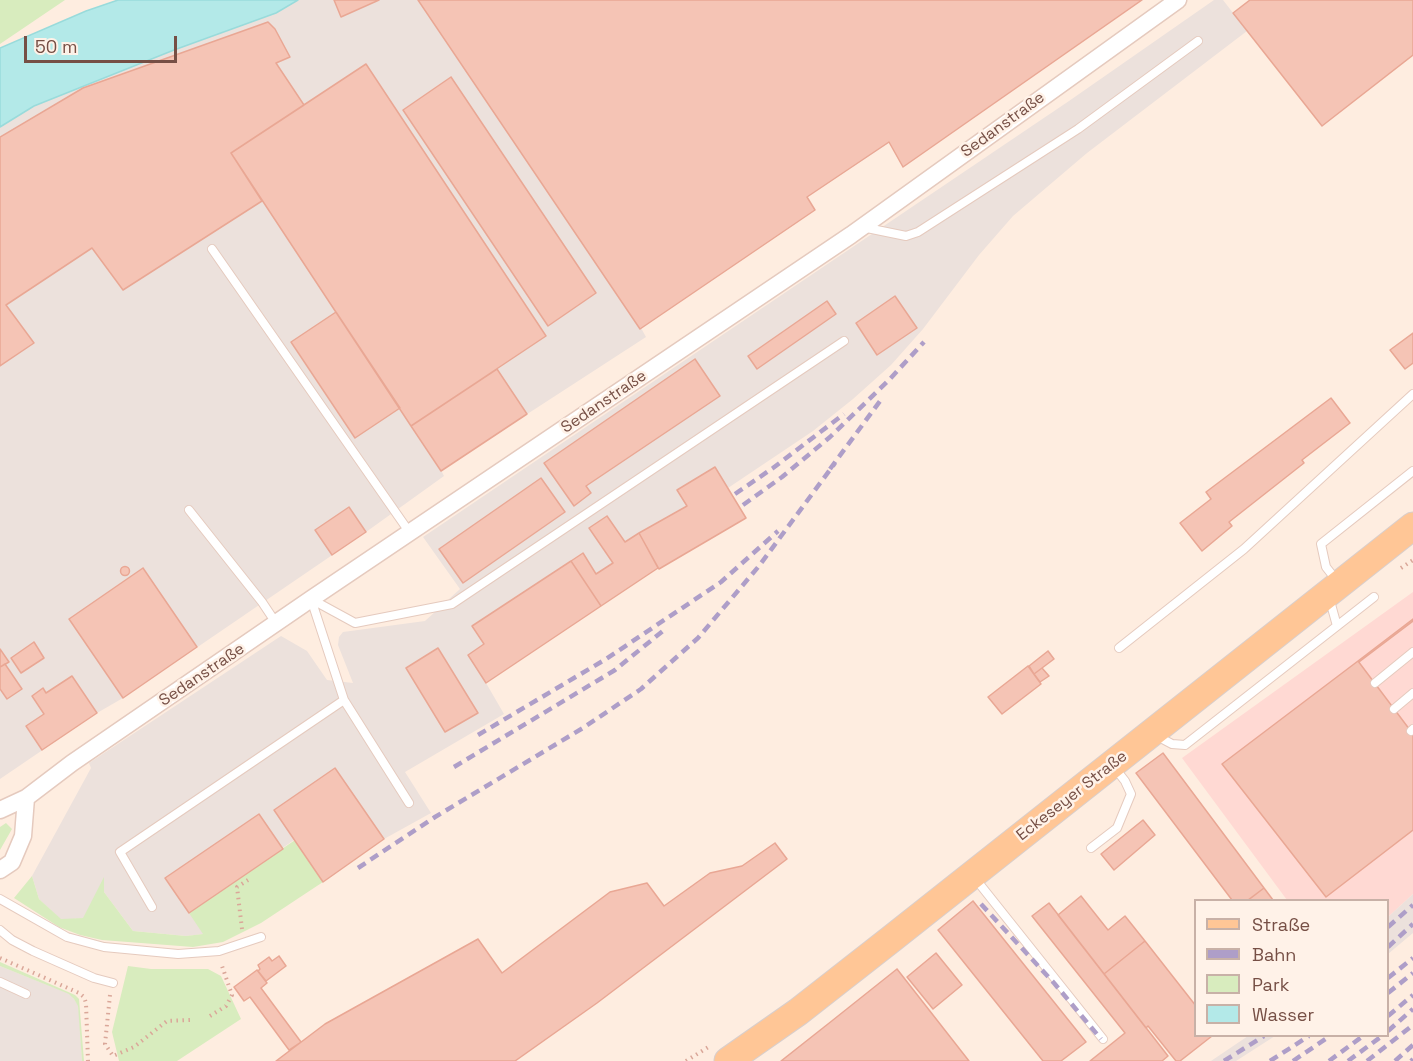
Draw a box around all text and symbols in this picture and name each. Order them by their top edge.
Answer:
scale bar [27,24,180,62]
text: 50 m [35,35,77,58]
street label: Sedanstraße [957,88,1049,162]
street label: Sedanstraße [558,366,650,438]
street label: Sedanstraße [156,639,248,711]
street label: Eckeseyer Straße [1013,747,1131,845]
legend [1194,899,1389,1037]
text: Straße [1252,913,1310,936]
text: Bahn [1252,943,1296,966]
text: Park [1252,973,1289,996]
text: Wasser [1252,1003,1314,1026]

